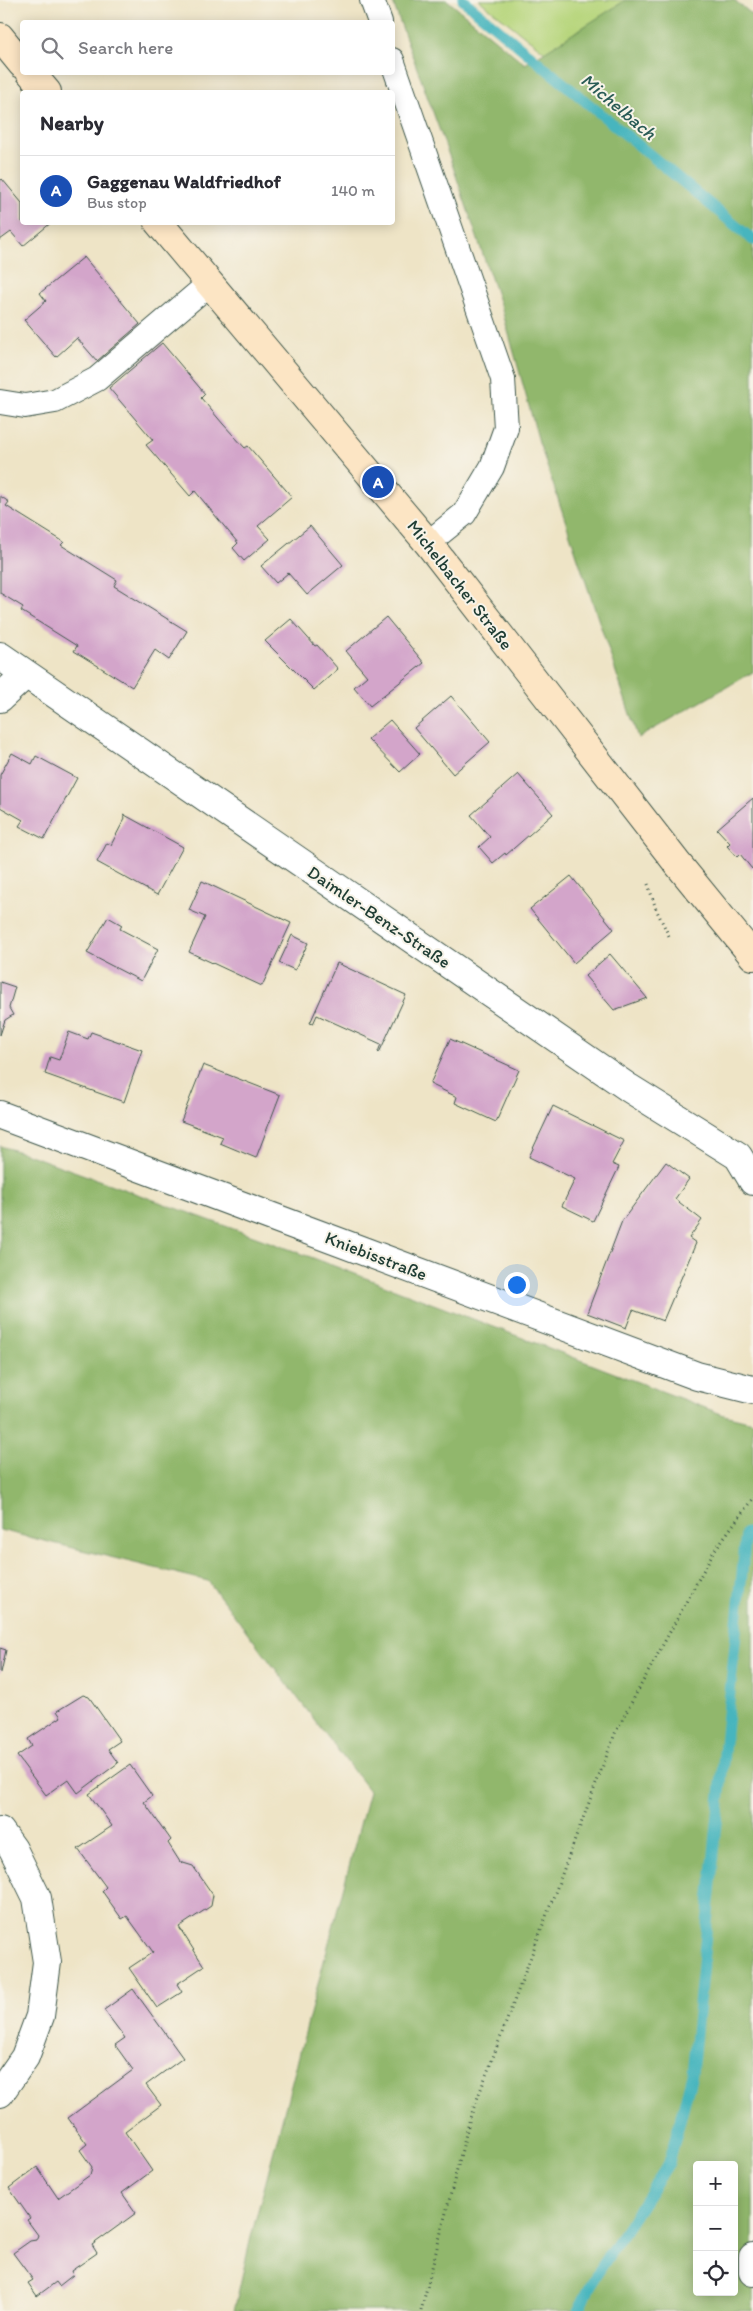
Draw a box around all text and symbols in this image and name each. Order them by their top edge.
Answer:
search box [20,20,395,75]
icon: search [38,34,66,62]
text: Search here [78,36,173,59]
water label: Michelbach [576,68,662,145]
text: Nearby [40,110,104,135]
text: Gaggenau Waldfriedhof [87,170,281,193]
text: A [51,181,61,200]
text: 140 m [331,181,375,200]
text: Bus stop [87,193,147,212]
pin: A [362,463,394,501]
street label: Michelbacher Straße [402,516,518,654]
street label: Daimler-Benz-Straße [303,861,455,973]
street label: Kniebisstraße [322,1226,430,1286]
your location [504,1272,530,1298]
map controls [693,2161,738,2296]
button: + [693,2161,738,2206]
button: − [693,2206,738,2251]
button: locate [693,2251,738,2296]

